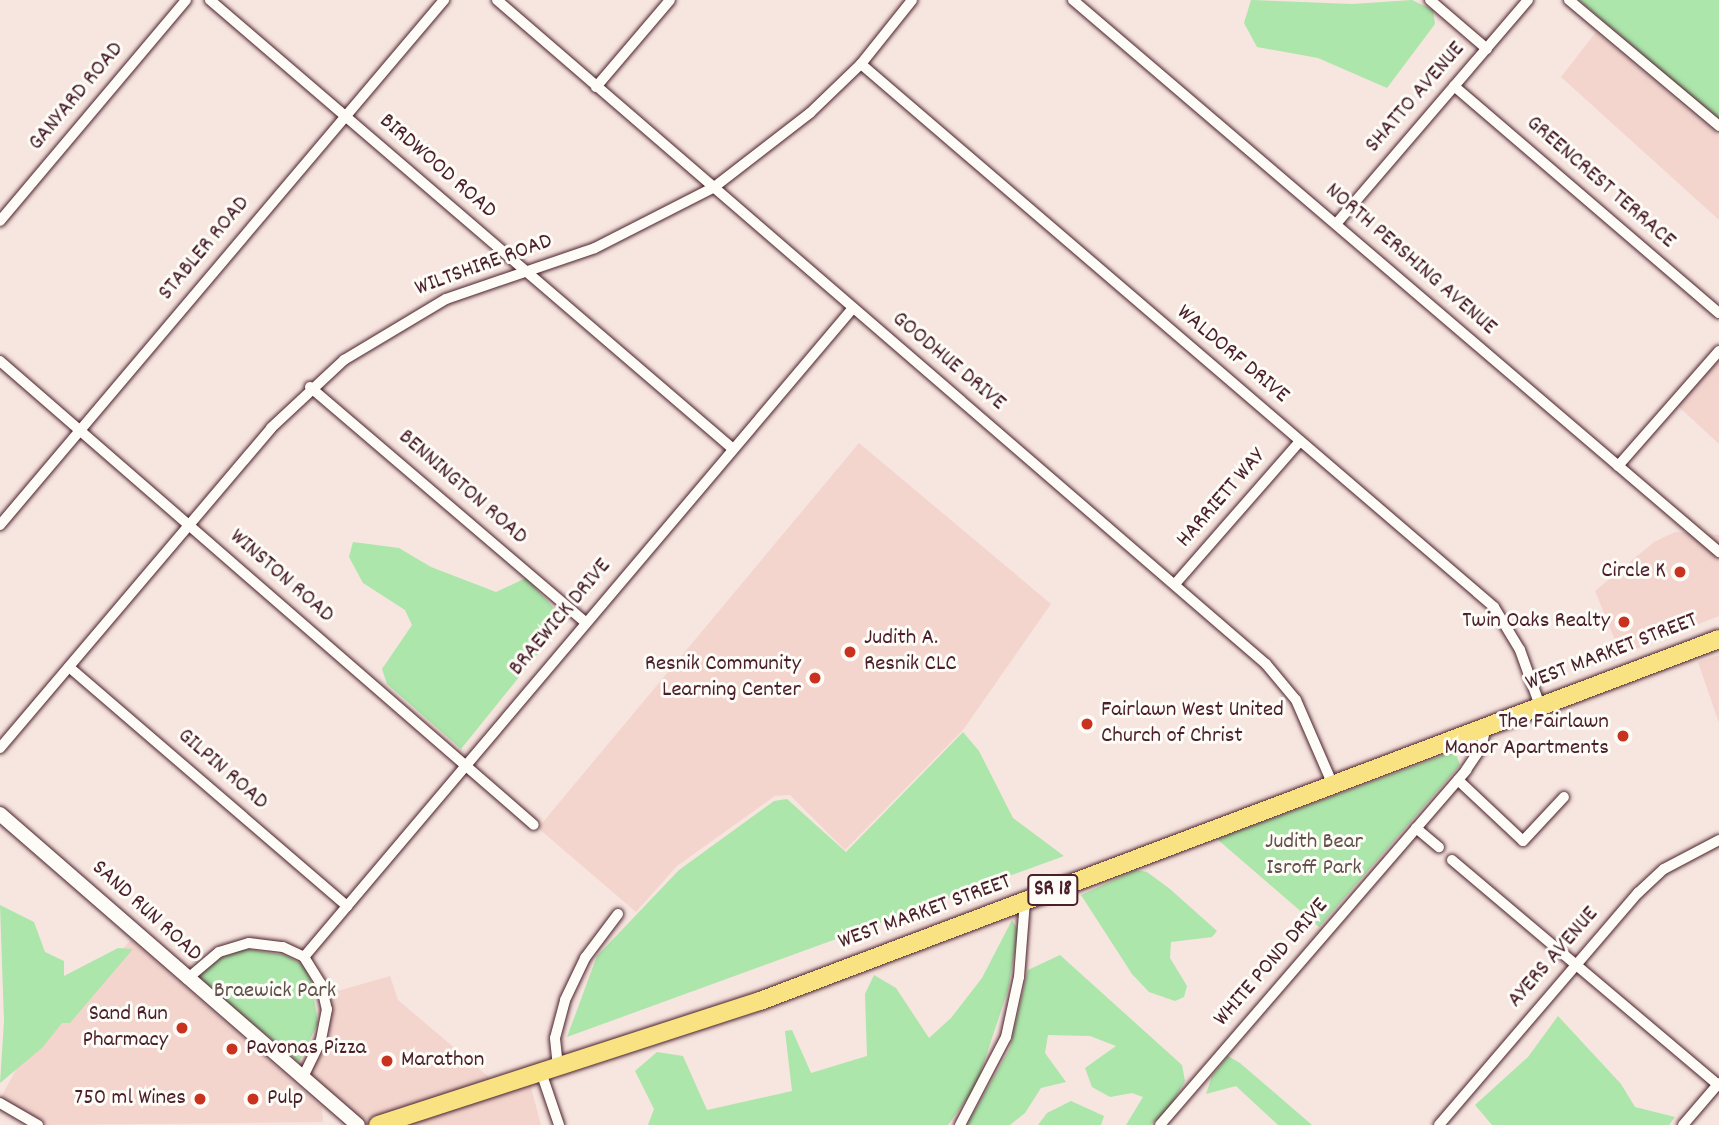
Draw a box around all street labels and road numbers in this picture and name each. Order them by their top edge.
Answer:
street label: GANYARD ROAD [23,37,131,157]
street label: SHATTO AVENUE [1360,37,1472,159]
street label: BIRDWOOD ROAD [373,108,501,226]
street label: GREENCREST TERRACE [1520,111,1680,255]
street label: NORTH PERSHING AVENUE [1319,178,1501,342]
street label: STABLER ROAD [153,191,257,307]
street label: WILTSHIRE ROAD [412,228,556,304]
street label: WALDORF DRIVE [1170,300,1294,410]
street label: GOODHUE DRIVE [885,306,1011,418]
street label: BENNINGTON ROAD [392,424,532,552]
street label: HARRIETT WAY [1172,444,1272,554]
street label: WINSTON ROAD [223,524,339,630]
street label: BRAEWICK DRIVE [504,554,618,682]
street label: WEST MARKET STREET [1522,608,1702,698]
street label: GILPIN ROAD [171,723,273,817]
street label: SAND RUN ROAD [85,855,207,969]
street label: WEST MARKET STREET [835,869,1015,957]
road number: SR 18 [1027,872,1079,908]
street label: WHITE POND DRIVE [1209,893,1335,1033]
street label: AYERS AVENUE [1503,902,1605,1014]

